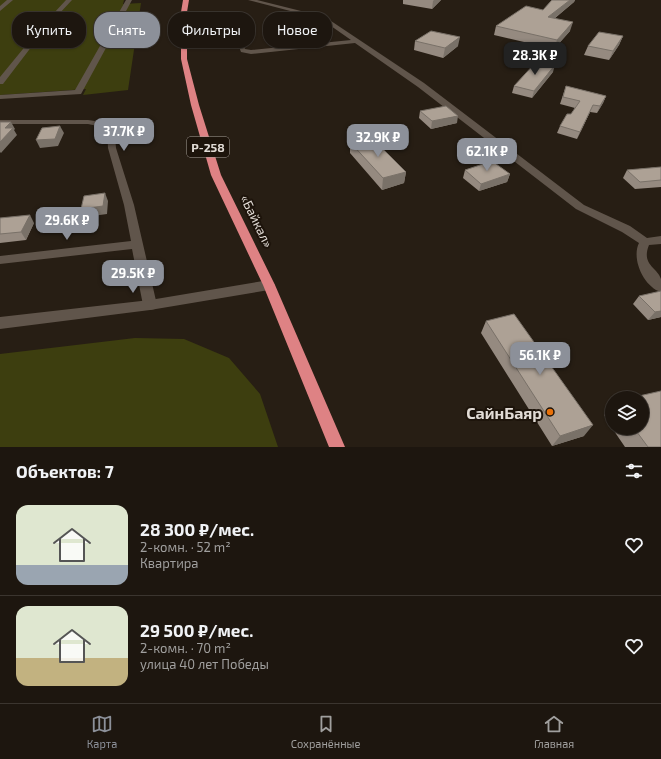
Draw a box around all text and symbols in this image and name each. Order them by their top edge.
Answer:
chip: Купить [12,12,86,48]
chip: Снять [94,12,160,48]
chip: Фильтры [168,12,255,48]
chip: Новое [263,12,332,48]
pin: 28.3K ₽ [498,42,572,76]
text: 28.3K ₽ [513,47,557,63]
pin: 37.7K ₽ [87,118,161,152]
text: 37.7K ₽ [103,123,145,139]
pin: 32.9K ₽ [341,124,415,158]
text: 32.9K ₽ [356,129,400,145]
road number: Р-258 [187,137,229,157]
pin: 62.1K ₽ [450,138,524,172]
text: 62.1K ₽ [466,143,508,159]
street label: «Байкал» [237,192,277,250]
pin: 29.6K ₽ [30,207,104,241]
text: 29.6K ₽ [45,212,89,228]
pin: 29.5K ₽ [96,260,170,294]
text: 29.5K ₽ [111,265,155,281]
pin: 56.1K ₽ [503,342,577,376]
text: 56.1K ₽ [519,347,561,363]
map controls [605,391,649,435]
button: layers [605,391,649,435]
place label: СайнБаяр [466,403,542,422]
marker: СайнБаяр [545,407,555,417]
icon: filters [623,460,645,482]
text: Объектов: 7 [16,461,114,481]
text: 28 300 ₽/мес. [140,519,254,539]
icon: home [48,521,96,569]
icon: heart [623,534,645,556]
text: 2-комн. · 52 m² [140,539,231,555]
text: Квартира [140,555,199,571]
text: 29 500 ₽/мес. [140,620,253,640]
icon: home [48,622,96,670]
icon: heart [623,635,645,657]
text: 2-комн. · 70 m² [140,640,231,656]
text: улица 40 лет Победы [140,656,269,672]
tab: Карта [87,713,117,750]
tab: Сохранённые [291,713,360,750]
tab: Главная [534,713,574,750]

